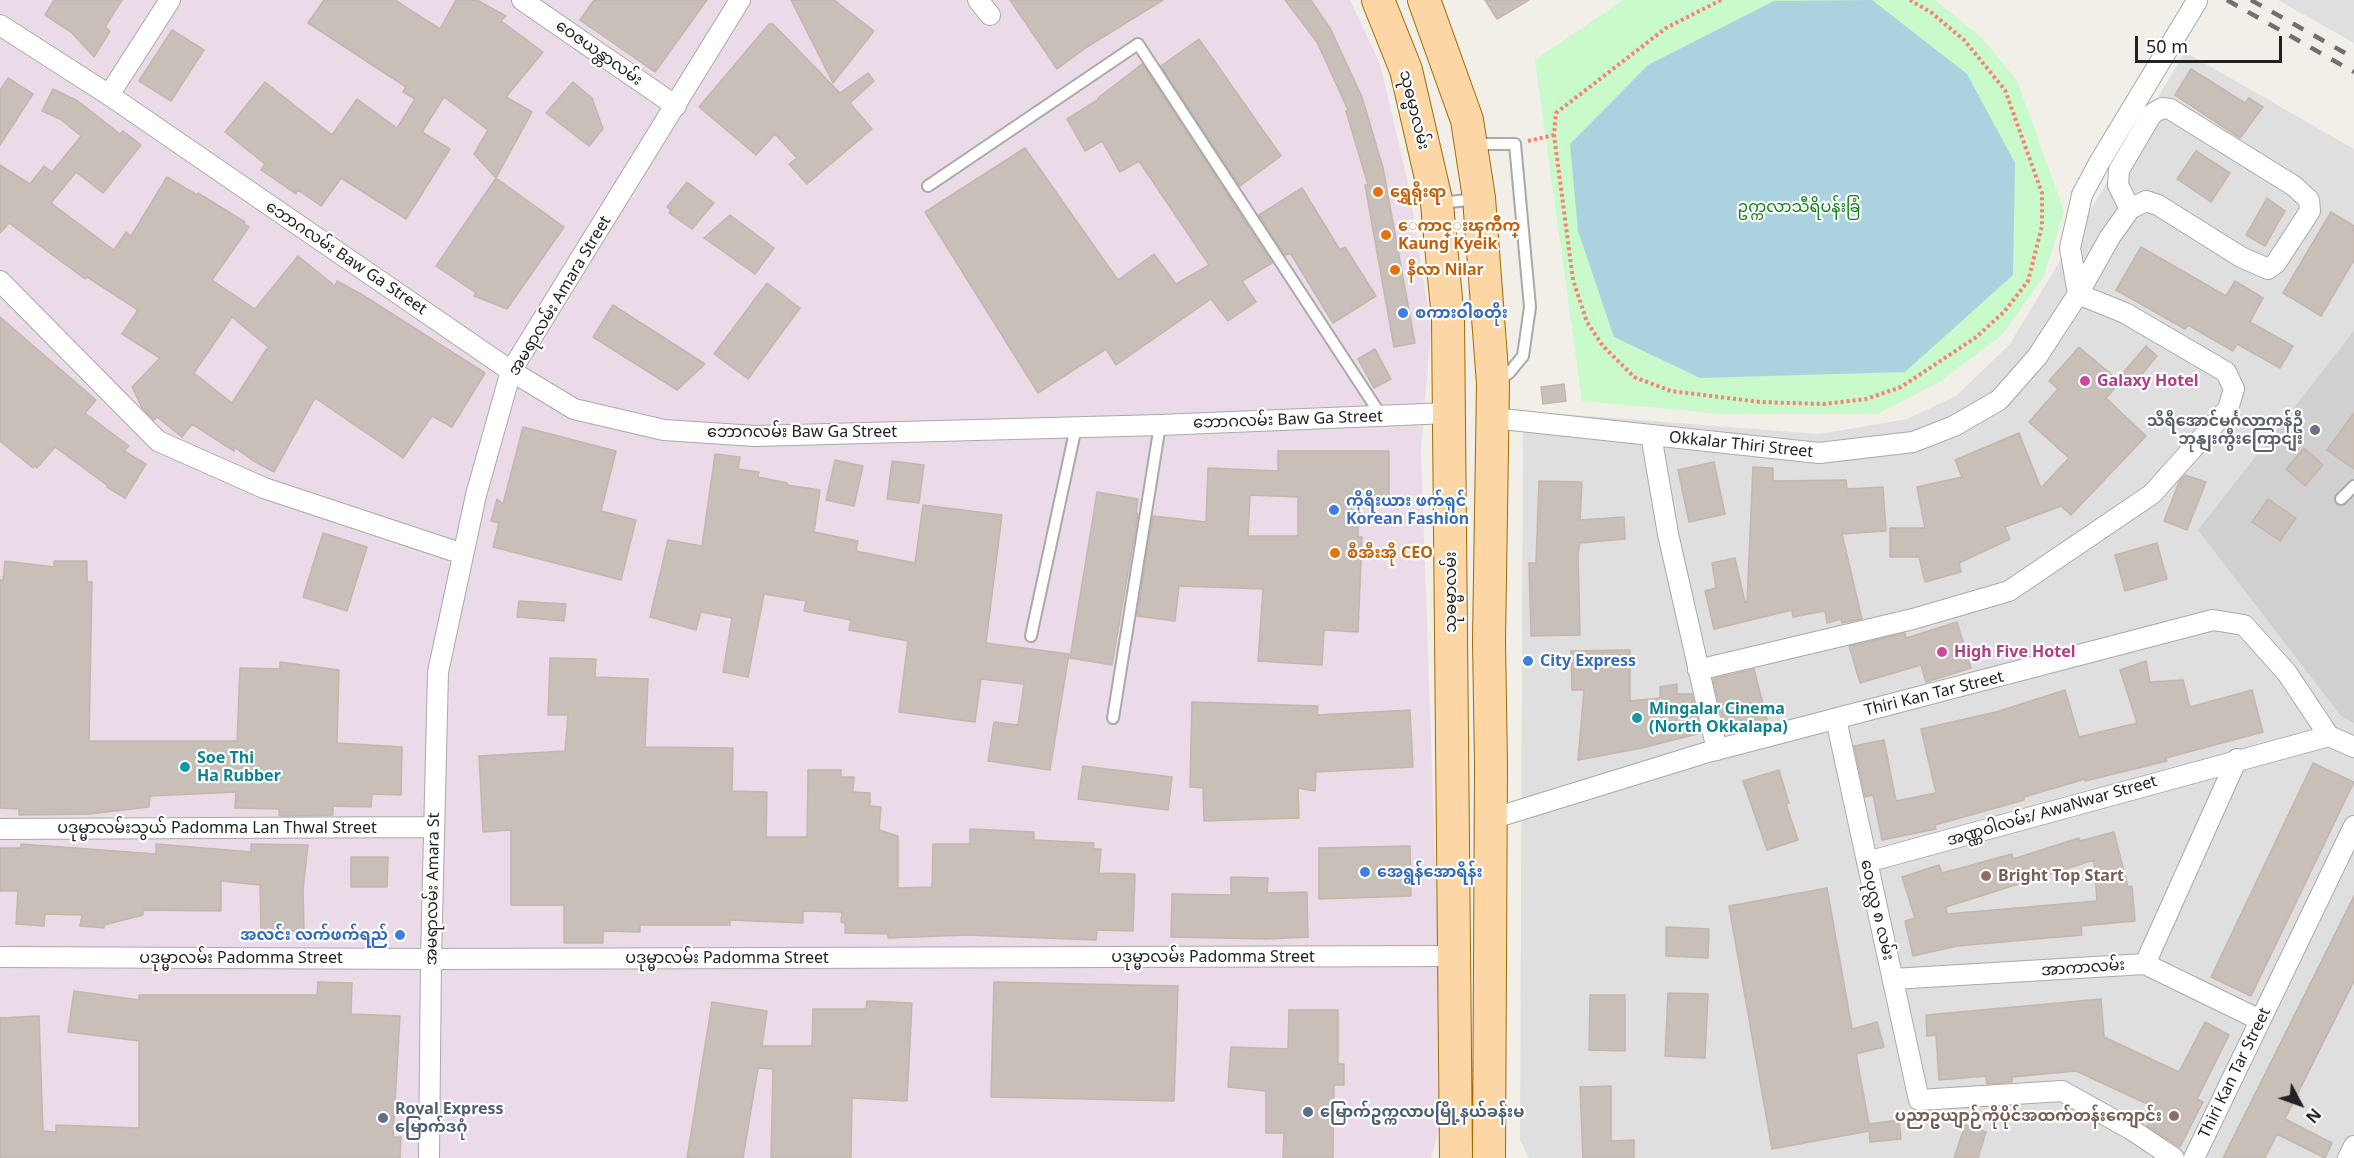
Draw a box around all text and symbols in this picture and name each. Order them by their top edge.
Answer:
street label: ဝေဇယန္တာလမ်း [552,16,646,90]
scale bar [2138,24,2285,62]
text: 50 m [2146,34,2188,58]
street label: သုဓမ္မာလမ်း [1395,68,1433,152]
place label: ရွှေရိုးရာ [1390,182,1446,202]
marker: ရွှေရိုးရာ [1371,185,1385,199]
street label: ဘောဂလမ်း Baw Ga Street [262,197,430,319]
park label: ဥက္ကလာသီရိပန်းခြံ [1738,197,1860,217]
street label: အမရာလမ်း Amara Street [505,213,615,379]
place label: ေကာင္းၾကိဳက္ Kaung Kyeik [1398,216,1520,254]
marker: ေကာင္းၾကိဳက္ Kaung Kyeik [1379,228,1393,242]
place label: နီလာ Nilar [1407,260,1484,280]
marker: နီလာ Nilar [1388,263,1402,277]
place label: စကားဝါစတိုး [1415,303,1508,323]
marker: စကားဝါစတိုး [1396,306,1410,320]
place label: Galaxy Hotel [2097,371,2199,391]
marker: Galaxy Hotel [2078,374,2092,388]
street label: ဘောဂလမ်း Baw Ga Street [1193,407,1383,433]
place label: သိရီအောင်မင်္ဂလာကန်ဦ ဘုနျးကွီးကြောငျး [2147,411,2303,449]
street label: ဘောဂလမ်း Baw Ga Street [707,422,897,442]
marker: သိရီအောင်မင်္ဂလာကန်ဦ ဘုနျးကွီးကြောငျး [2308,423,2322,437]
street label: Okkalar Thiri Street [1668,428,1814,462]
place label: ကိုရီးယား ဖက်ရှင် Korean Fashion [1346,491,1469,529]
marker: ကိုရီးယား ဖက်ရှင် Korean Fashion [1327,503,1341,517]
place label: စီအီးအို CEO [1347,543,1433,563]
marker: စီအီးအို CEO [1328,546,1342,560]
street label: သုဓမ္မာလမ်း [1441,551,1461,633]
place label: High Five Hotel [1954,642,2076,662]
marker: High Five Hotel [1935,645,1949,659]
place label: City Express [1540,651,1636,671]
marker: City Express [1521,654,1535,668]
street label: Thiri Kan Tar Street [1862,667,2006,721]
place label: Mingalar Cinema (North Okkalapa) [1649,699,1788,737]
marker: Mingalar Cinema (North Okkalapa) [1630,711,1644,725]
place label: Soe Thi Ha Rubber [197,748,281,786]
marker: Soe Thi Ha Rubber [178,760,192,774]
street label: အဏ္ဏဝါလမ်း/ AwaNwar Street [1945,772,2159,850]
street label: အမရာလမ်း Amara St [422,812,444,966]
street label: ပဒုမ္မာလမ်းသွယ် Padomma Lan Thwal Street [57,818,377,838]
street label: ဝေပုလ္လ ၈ လမ်း [1856,858,1898,962]
place label: အေရွန်အောရိန်း [1377,862,1483,882]
marker: အေရွန်အောရိန်း [1358,865,1372,879]
place label: Bright Top Start [1998,866,2124,886]
marker: Bright Top Start [1979,869,1993,883]
place label: အလင်း လက်ဖက်ရည် [240,925,388,945]
marker: အလင်း လက်ဖက်ရည် [393,928,407,942]
street label: ပဒုမ္မာလမ်း Padomma Street [1111,947,1315,967]
street label: ပဒုမ္မာလမ်း Padomma Street [139,948,343,968]
street label: ပဒုမ္မာလမ်း Padomma Street [625,948,829,968]
street label: အာကာလမ်း [2040,955,2126,981]
street label: Thiri Kan Tar Street [2195,1005,2275,1141]
north arrow [2270,1074,2330,1134]
place label: Royal Express မြောက်ဒဂုံ [395,1099,504,1137]
place label: မြောက်ဥက္ကလာပမြို့နယ်ခန်းမ [1320,1102,1524,1122]
text: N [2301,1104,2326,1128]
marker: မြောက်ဥက္ကလာပမြို့နယ်ခန်းမ [1301,1105,1315,1119]
place label: ပညာဥယျာဉ်ကိုပိုင်အထက်တန်းကျောင်း [1895,1106,2162,1126]
marker: ပညာဥယျာဉ်ကိုပိုင်အထက်တန်းကျောင်း [2167,1109,2181,1123]
marker: Royal Express မြောက်ဒဂုံ [376,1111,390,1125]

